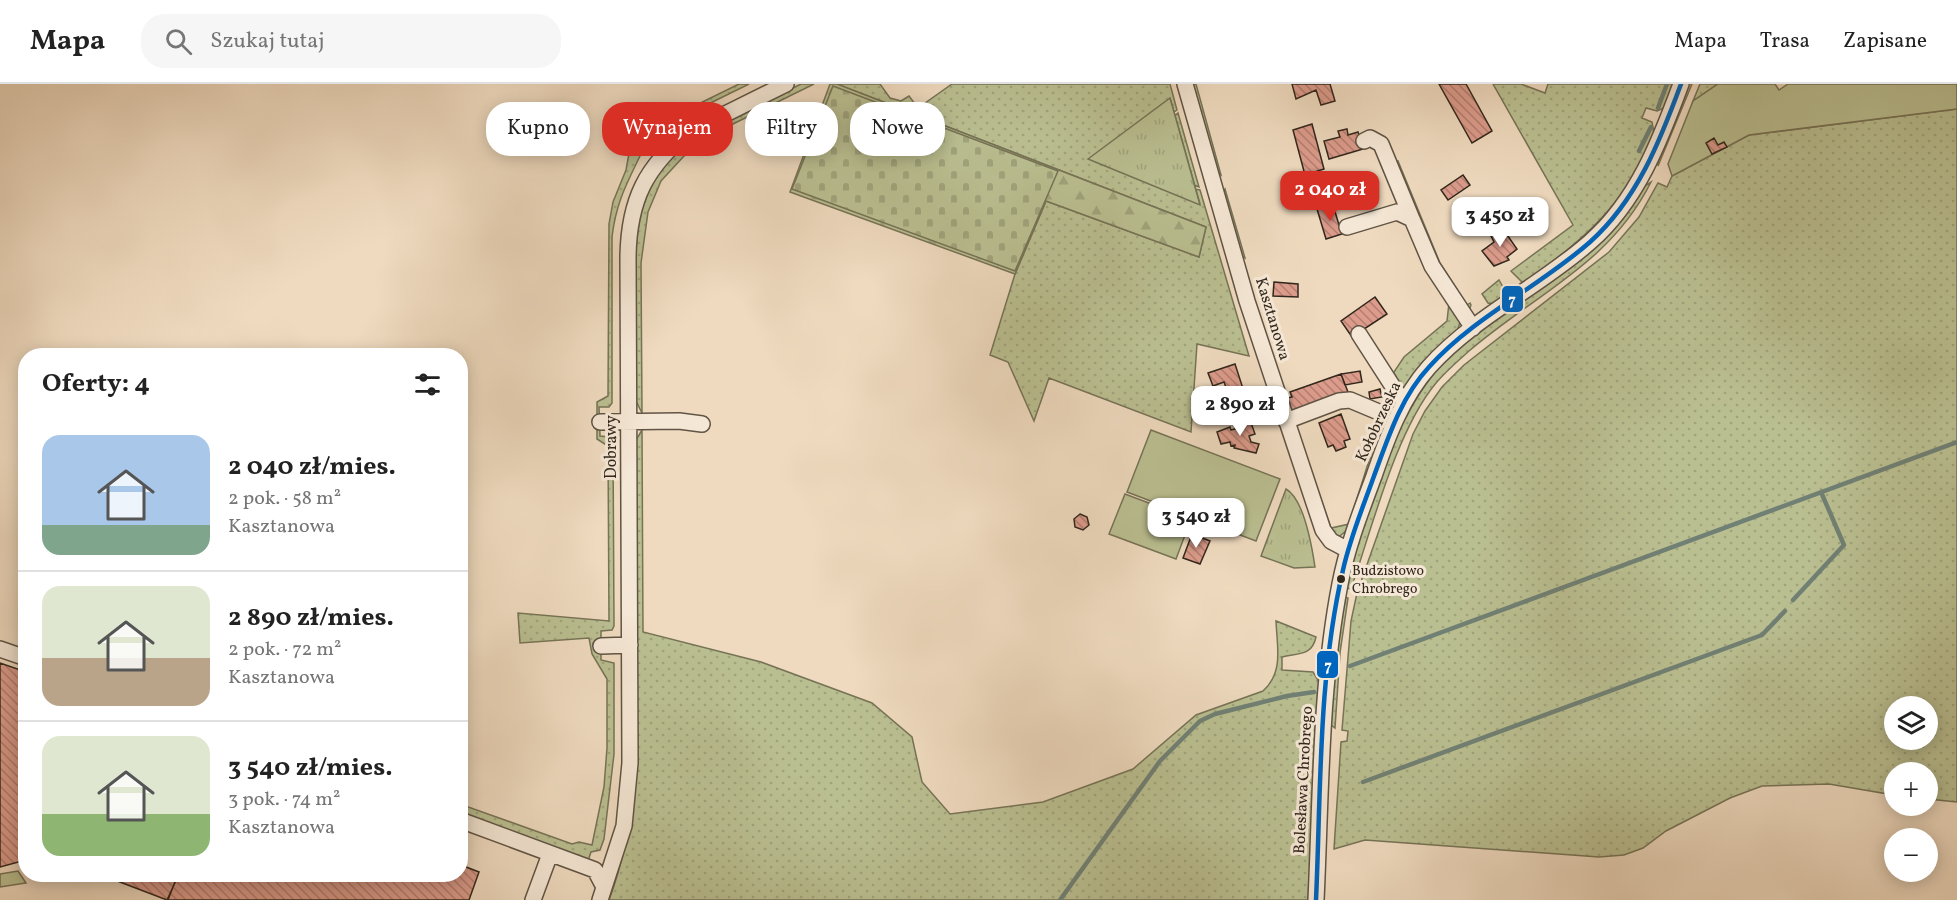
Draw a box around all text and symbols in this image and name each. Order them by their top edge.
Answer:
search box [141,14,561,68]
text: Mapa [30,22,105,61]
icon: search [162,25,195,58]
text: Szukaj tutaj [210,26,324,57]
text: Mapa [1674,27,1727,56]
text: Trasa [1760,27,1810,56]
text: Zapisane [1843,27,1927,56]
chip: Kupno [486,102,590,156]
chip: Wynajem [602,102,733,156]
chip: Filtry [745,102,838,156]
chip: Nowe [850,102,945,156]
pin: 2 040 zł [1268,171,1392,222]
text: 2 040 zł [1294,176,1366,204]
pin: 3 450 zł [1438,197,1562,248]
text: 3 450 zł [1466,202,1534,230]
street label: Kasztanowa [1249,275,1295,363]
line badge: 7 [1501,285,1524,313]
text: 7 [1508,290,1516,312]
text: Oferty: 4 [42,366,150,402]
icon: filters [411,368,444,401]
street label: Kołobrzeska [1351,378,1407,466]
pin: 2 890 zł [1178,386,1302,437]
text: 2 890 zł [1205,391,1275,419]
street label: Dobrawy [601,415,623,479]
text: 2 040 zł/mies. [228,449,396,485]
icon: home [90,459,162,531]
text: 2 pok. · 58 m² [228,485,341,513]
pin: 3 540 zł [1134,498,1258,549]
text: 3 540 zł [1162,503,1230,531]
text: Kasztanowa [228,513,335,541]
place label: Budzistowo Chrobrego [1352,562,1424,599]
marker: Budzistowo Chrobrego [1335,573,1347,585]
text: 2 890 zł/mies. [228,600,394,636]
icon: home [90,610,162,682]
text: 2 pok. · 72 m² [228,636,341,664]
line badge: 7 [1316,650,1339,679]
text: 7 [1324,656,1332,678]
text: Kasztanowa [228,664,335,692]
map controls [1884,696,1938,882]
button: layers [1884,696,1938,750]
street label: Bolesława Chrobrego [1289,705,1319,855]
text: 3 540 zł/mies. [228,750,393,786]
icon: home [90,760,162,832]
button: + [1884,762,1938,816]
text: 3 pok. · 74 m² [228,786,340,814]
text: Kasztanowa [228,814,335,842]
button: − [1884,828,1938,882]

